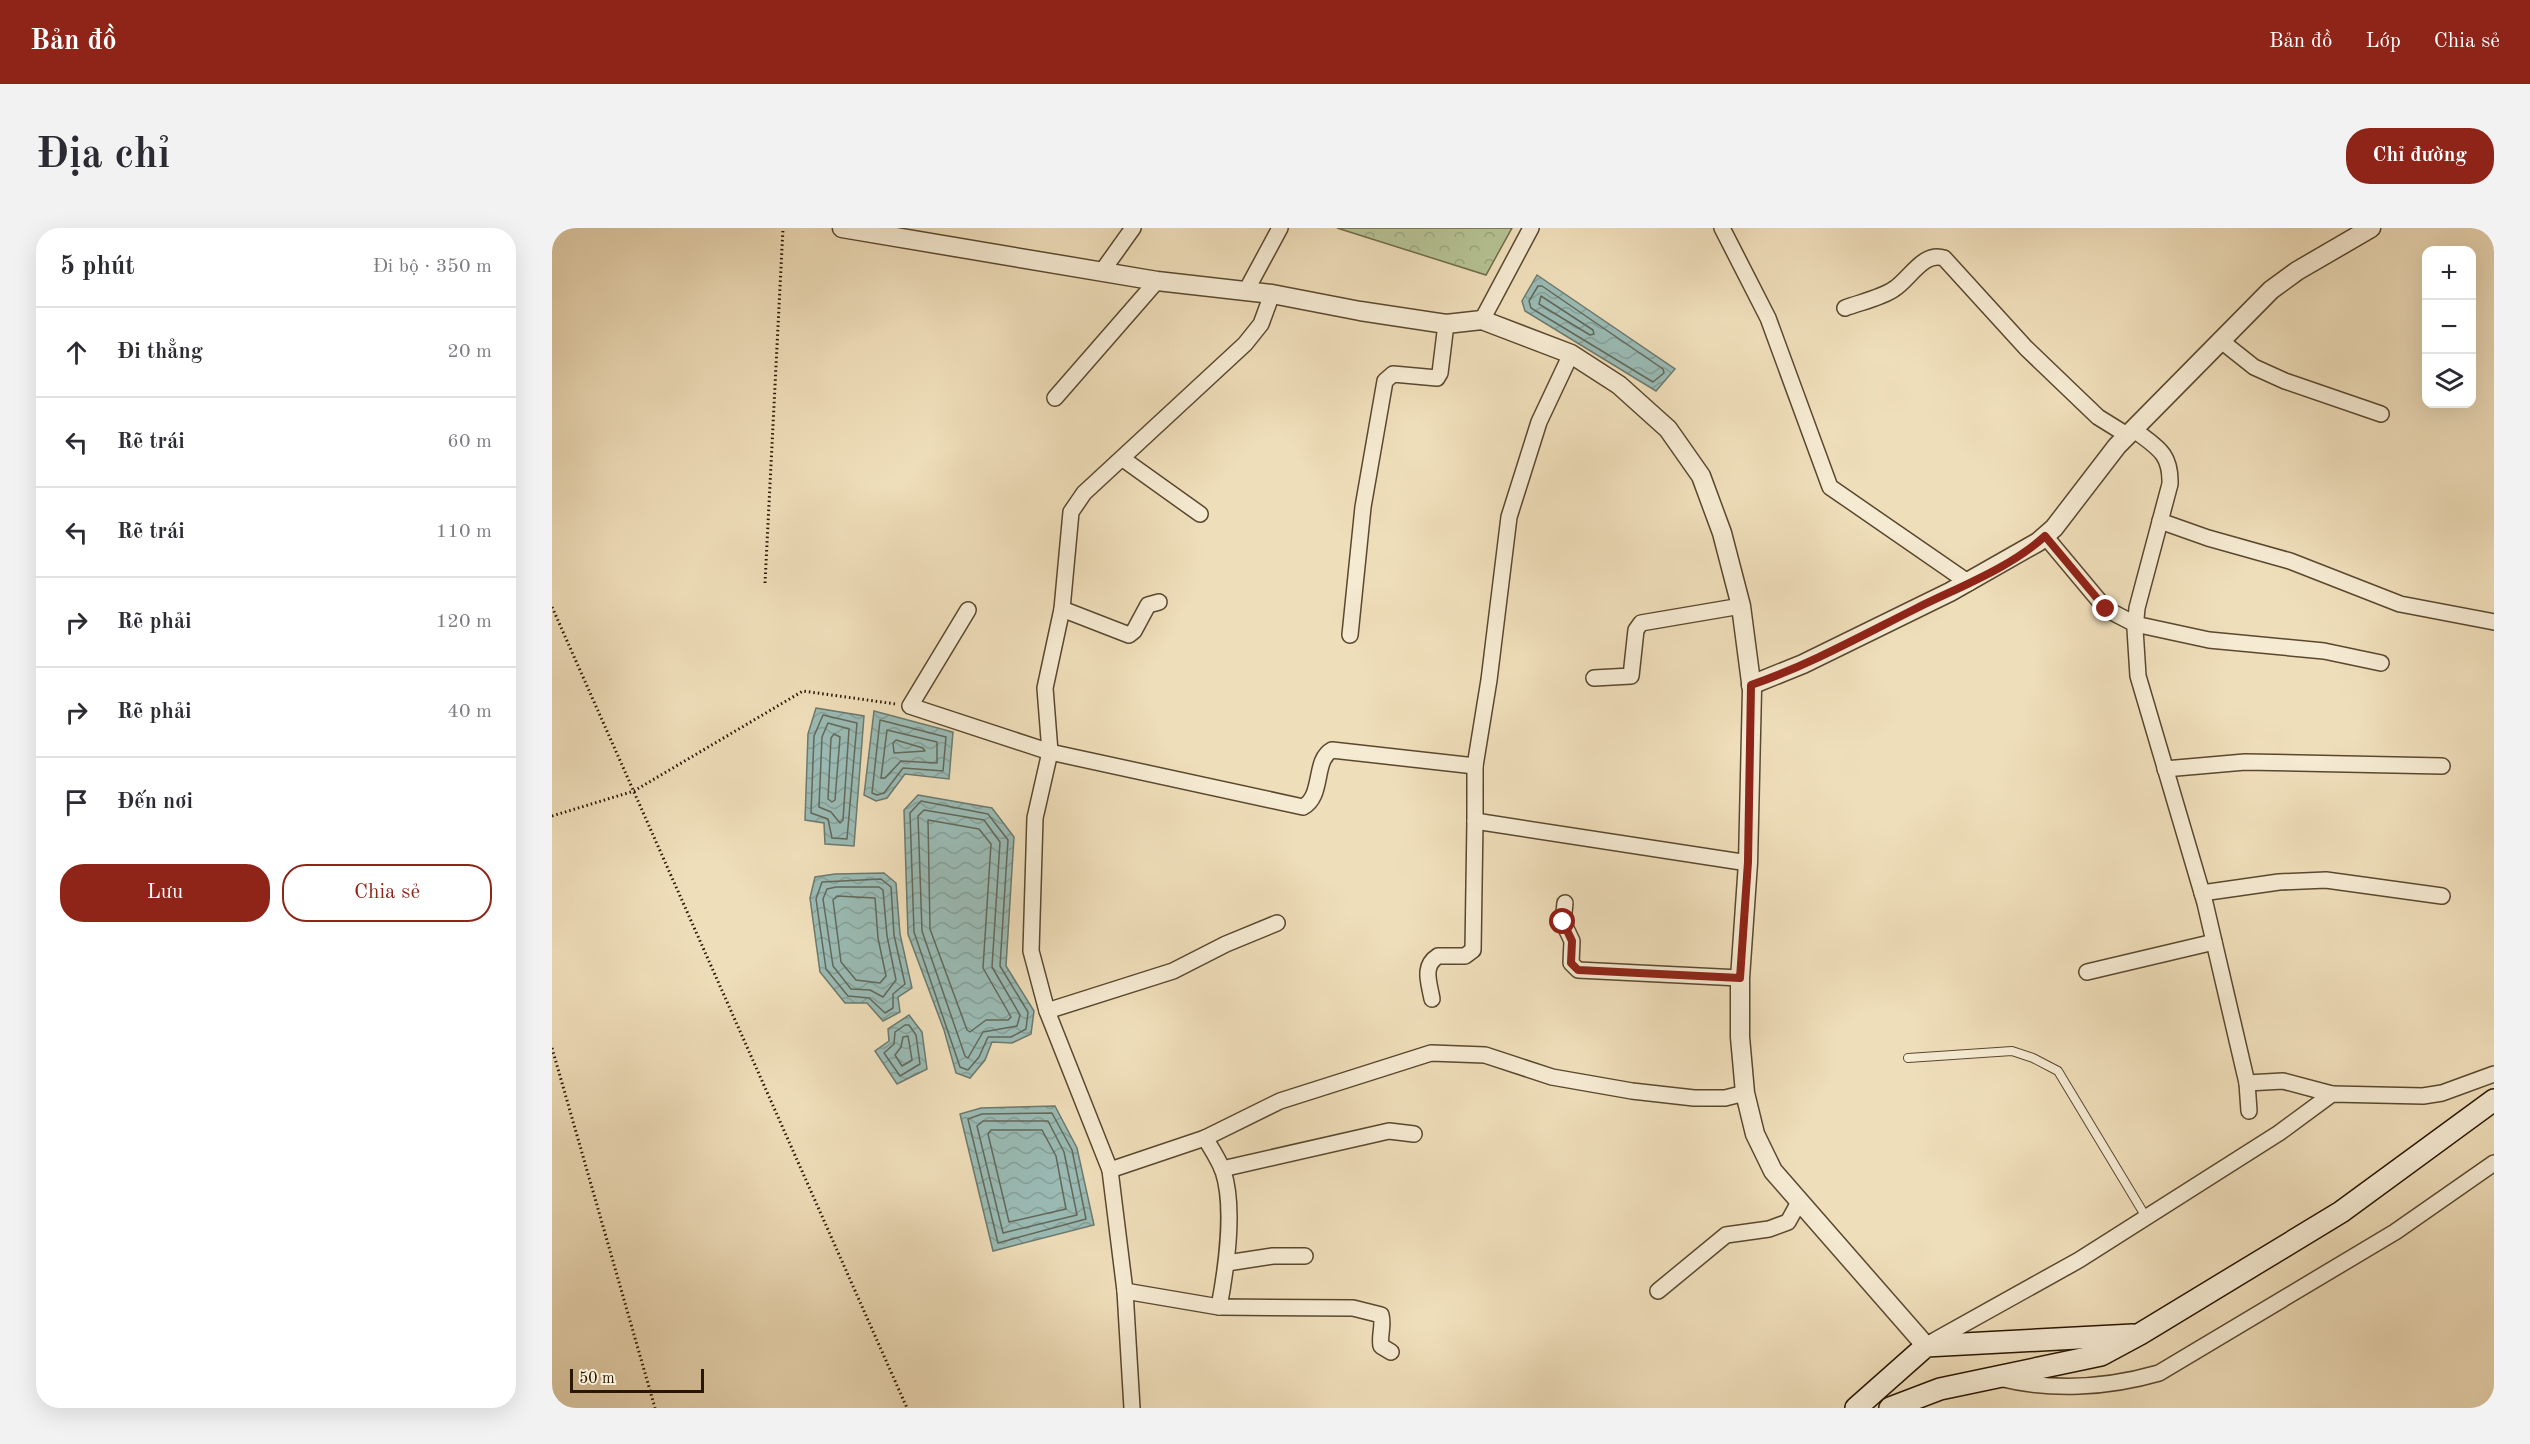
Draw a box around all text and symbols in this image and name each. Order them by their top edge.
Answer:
text: Bản đồ [30,28,117,56]
text: Bản đồ [2269,31,2332,52]
text: Lớp [2365,31,2401,52]
text: Chia sẻ [2434,31,2500,52]
button: Chỉ đường [2346,128,2494,184]
text: Địa chỉ [36,135,170,177]
map controls [2422,246,2476,408]
button: + [2422,246,2476,300]
text: 5 phút [60,254,135,280]
text: Đi bộ · 350 m [372,257,492,277]
button: − [2422,300,2476,354]
icon: ahead [60,336,93,369]
text: Đi thẳng [117,341,203,363]
text: 20 m [447,342,492,362]
button: layers [2422,354,2476,408]
icon: left [60,426,93,459]
text: Rẽ trái [117,431,185,453]
text: 60 m [447,432,492,452]
icon: left [60,516,93,549]
text: Rẽ trái [117,521,185,543]
text: 110 m [436,522,492,542]
route end [2092,595,2118,621]
icon: right [60,606,93,639]
text: Rẽ phải [117,611,192,633]
text: 120 m [436,612,492,632]
icon: right [60,696,93,729]
text: Rẽ phải [117,701,192,723]
text: 40 m [447,702,492,722]
icon: arrive [60,786,93,819]
text: Đến nơi [117,791,193,813]
button: Lưu [60,864,270,922]
button: Chia sẻ [282,864,492,922]
route start [1549,908,1575,934]
scale bar [570,1366,704,1394]
text: 50 m [579,1371,615,1387]

